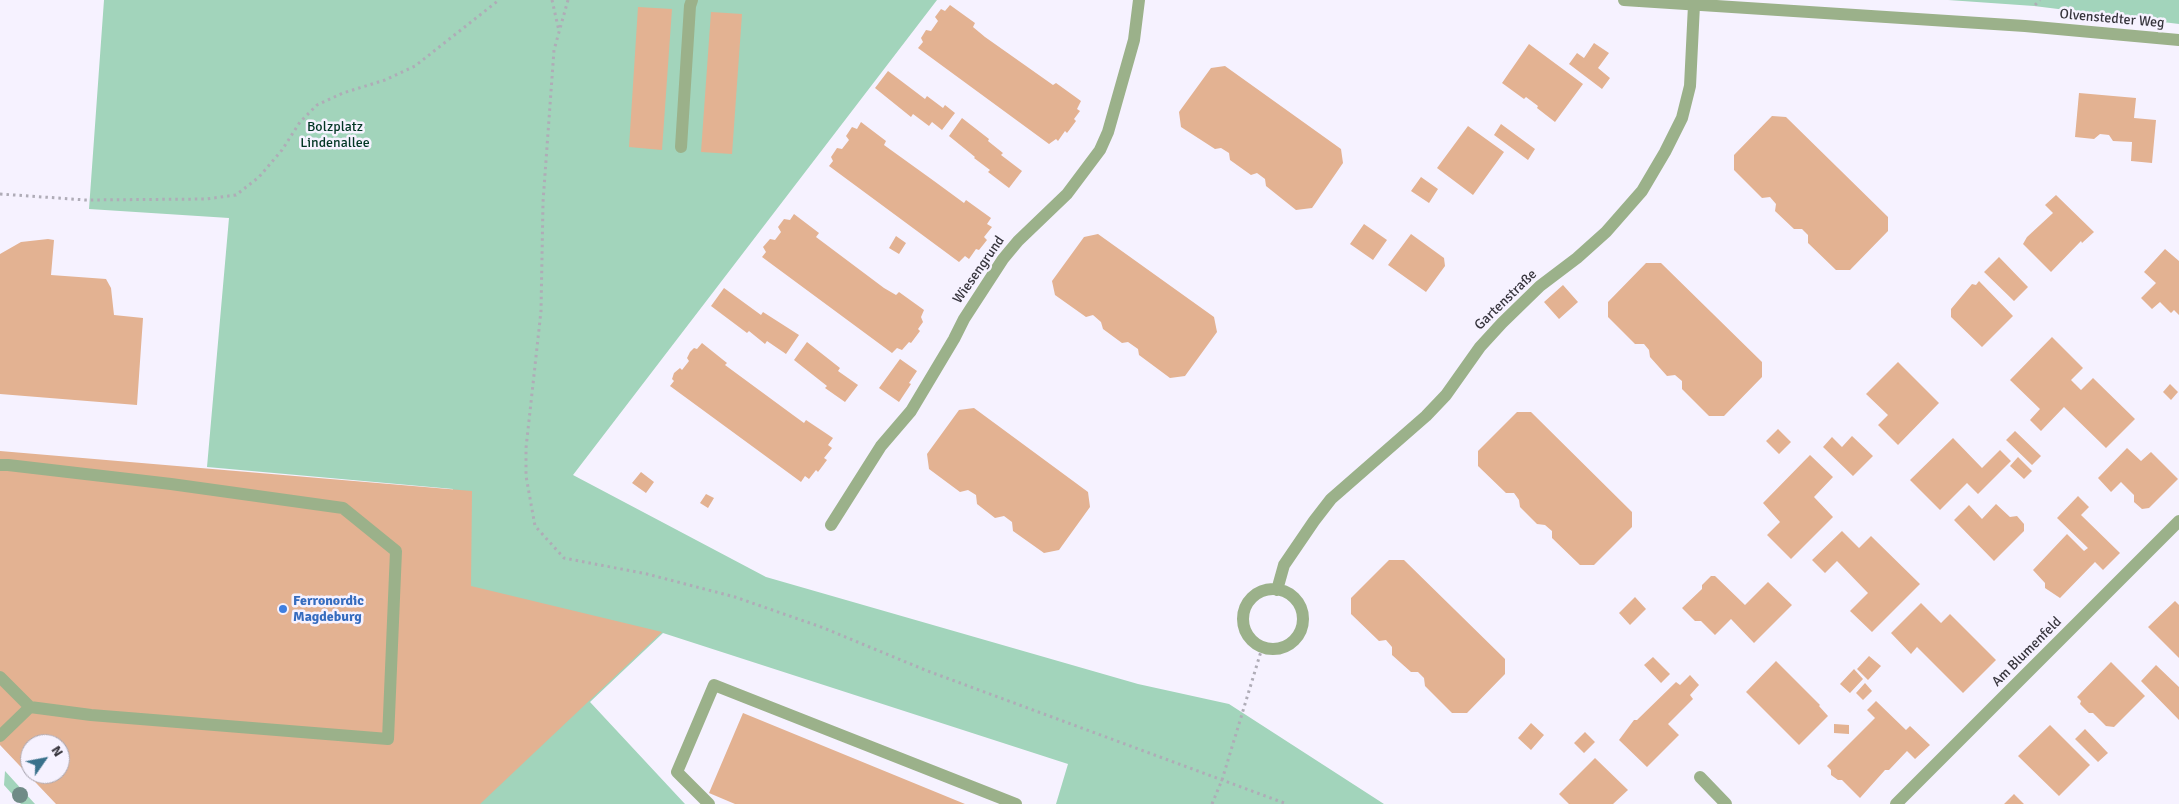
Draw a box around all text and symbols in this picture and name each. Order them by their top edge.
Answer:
street label: Olvenstedter Weg [2059,6,2165,32]
park label: Bolzplatz Lindenallee [300,119,370,152]
street label: Wiesengrund [950,233,1008,307]
street label: Gartenstraße [1471,266,1541,334]
place label: Ferronordic Magdeburg [293,593,364,626]
marker: Ferronordic Magdeburg [277,603,289,615]
street label: Am Blumenfeld [1989,614,2065,690]
north arrow [20,734,70,784]
text: N [47,742,67,760]

